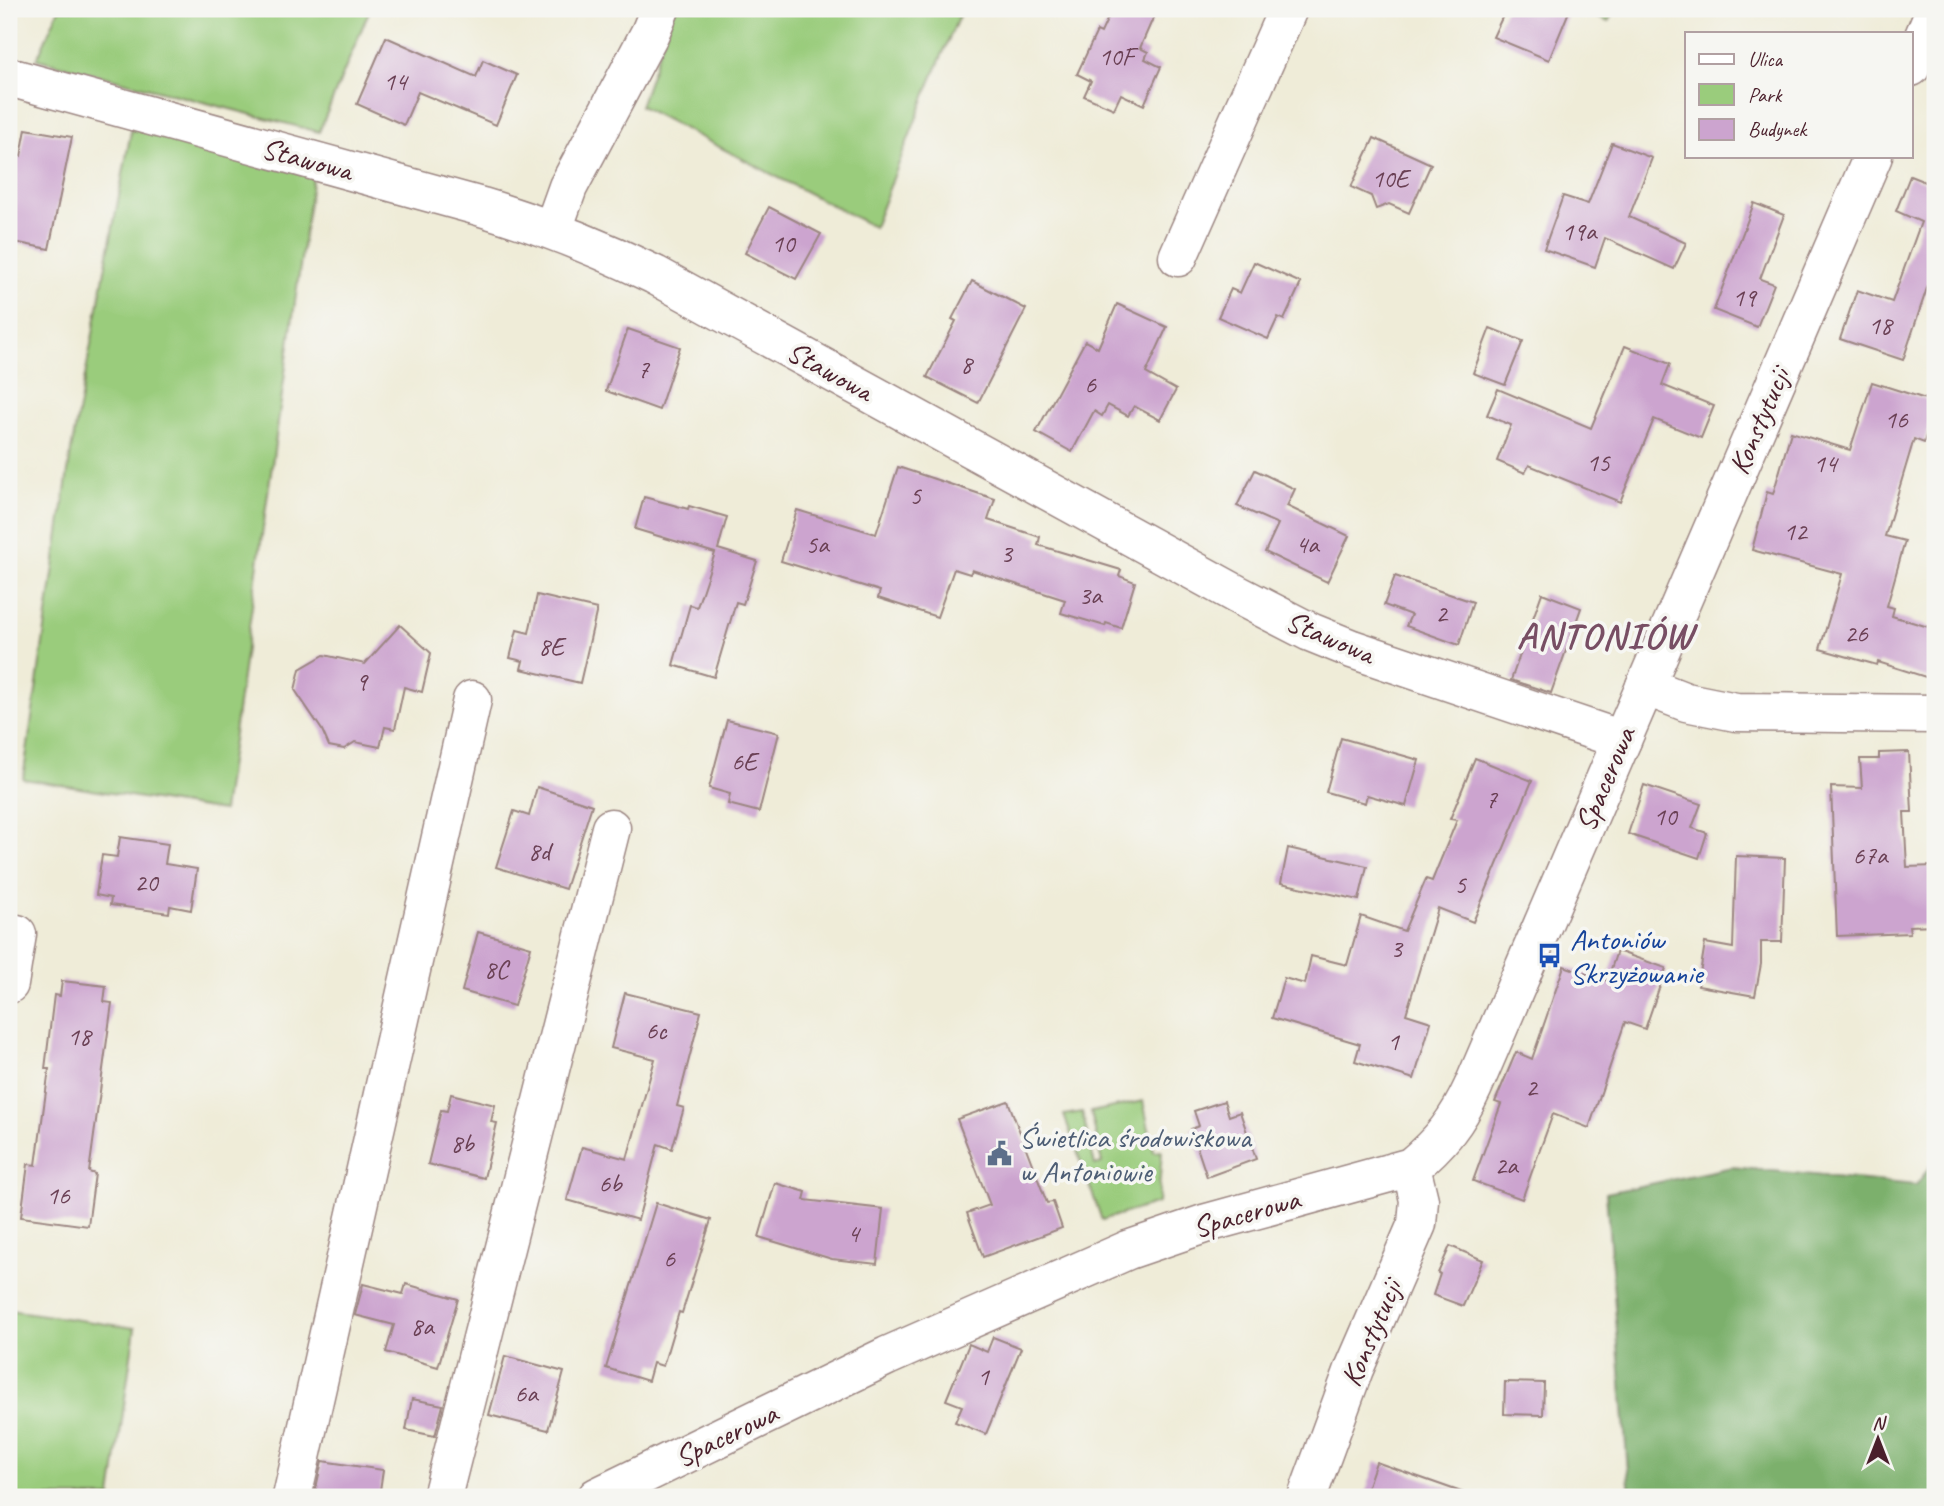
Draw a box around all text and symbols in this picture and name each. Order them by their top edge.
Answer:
legend [1685,32,1912,158]
house number: 10F [1098,40,1139,73]
text: Ulica [1748,46,1784,72]
house number: 14 [383,65,409,98]
text: Park [1748,82,1783,108]
text: Budynek [1748,116,1808,142]
street label: Stawowa [258,129,359,190]
house number: 10E [1371,162,1412,195]
house number: 19a [1562,215,1598,248]
house number: 10 [771,227,797,260]
house number: 19 [1732,281,1758,314]
house number: 18 [1868,309,1894,342]
street label: Stawowa [780,332,882,411]
house number: 8 [960,348,974,381]
house number: 7 [637,353,650,386]
street label: Konstytucji [1720,359,1800,480]
house number: 6 [1084,368,1097,401]
house number: 16 [1884,403,1909,436]
house number: 15 [1586,446,1611,479]
house number: 14 [1813,447,1839,480]
house number: 5 [909,479,922,512]
house number: 12 [1783,515,1809,548]
house number: 5a [805,528,830,561]
house number: 4a [1295,528,1320,561]
house number: 3 [1000,537,1014,570]
house number: 3a [1078,579,1103,612]
house number: 2 [1435,597,1449,630]
street label: Stawowa [1280,602,1382,674]
district label: ANTONIÓW [1517,612,1699,659]
house number: 26 [1844,617,1869,650]
house number: 8E [538,630,567,663]
house number: 9 [355,665,369,698]
street label: Spacerowa [1566,720,1645,837]
house number: 6E [731,745,760,778]
house number: 7 [1485,783,1498,816]
house number: 10 [1653,800,1679,833]
house number: 8d [528,835,554,868]
house number: 67a [1853,839,1889,872]
house number: 20 [134,866,160,899]
house number: 5 [1454,868,1467,901]
place label: Antoniów Skrzyżowanie [1570,920,1705,992]
house number: 3 [1390,932,1404,965]
bus stop icon: Antoniów Skrzyżowanie [1536,942,1564,970]
house number: 8C [484,953,511,986]
house number: 6c [646,1014,668,1047]
house number: 18 [67,1020,93,1053]
house number: 1 [1387,1025,1400,1058]
house number: 2 [1525,1071,1539,1104]
place label: Świetlica środowiskowa w Antoniowie [1019,1118,1253,1190]
house number: 8b [450,1127,475,1160]
public building icon: Świetlica środowiskowa w Antoniowie [985,1140,1013,1168]
house number: 2a [1494,1149,1519,1182]
house number: 6b [598,1167,623,1200]
house number: 16 [46,1179,71,1212]
street label: Spacerowa [1188,1179,1306,1246]
house number: 4 [847,1217,861,1250]
house number: 6 [663,1242,676,1275]
street label: Konstytucji [1332,1271,1412,1392]
house number: 8a [410,1310,435,1343]
house number: 1 [977,1360,990,1393]
house number: 6a [514,1377,539,1410]
street label: Spacerowa [669,1393,785,1476]
north arrow [1842,1404,1912,1474]
text: N [1872,1411,1887,1435]

